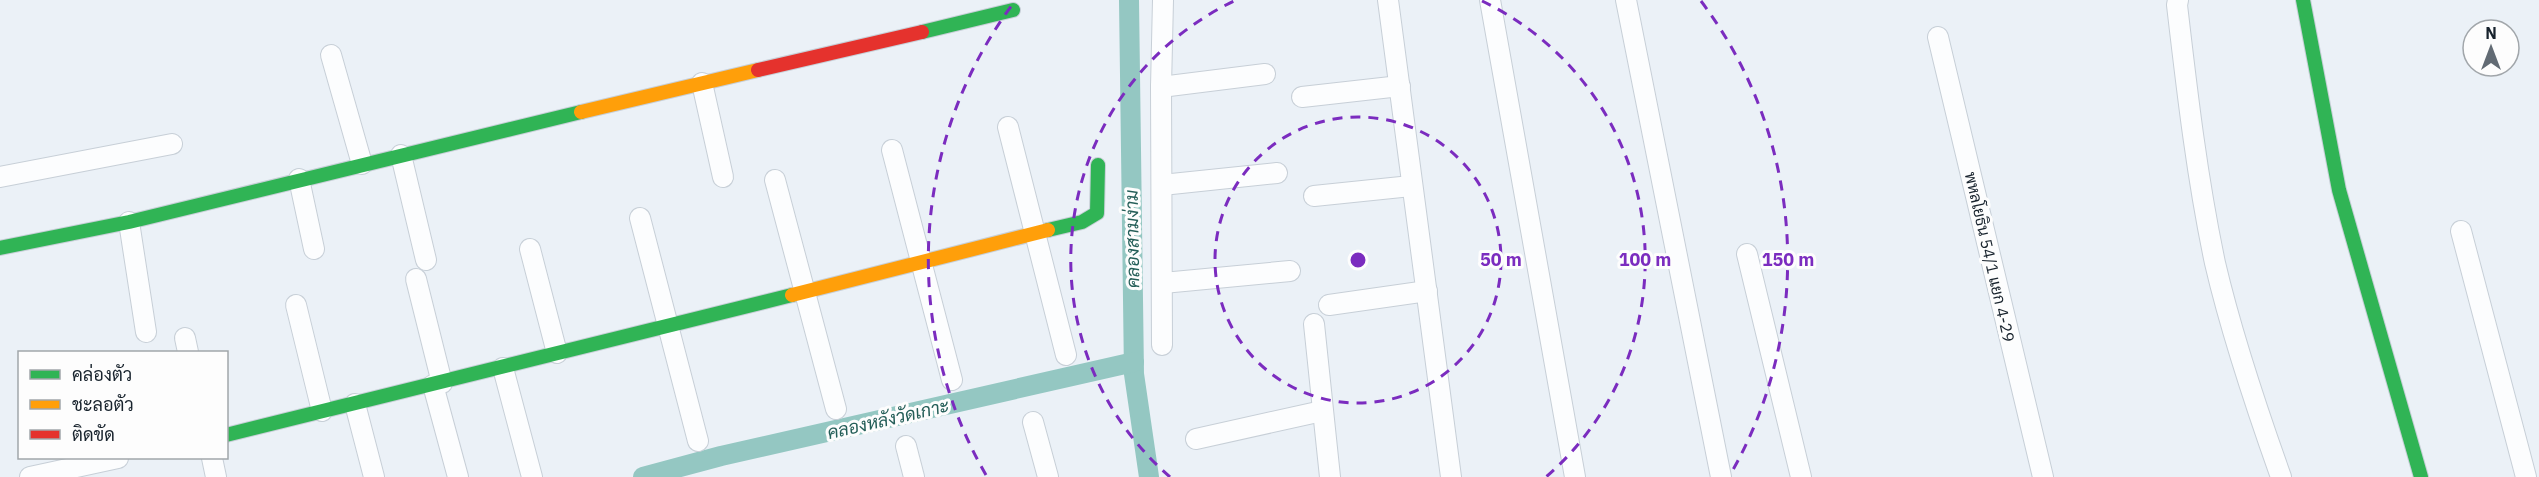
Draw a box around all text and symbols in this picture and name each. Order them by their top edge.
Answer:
north arrow [2461,18,2521,78]
text: N [2485,23,2497,43]
street label: พหลโยธิน 54/1 แยก 4-29 [1961,170,2020,344]
water label: คลองสามง่าม [1120,190,1144,288]
text: 50 m [1480,248,1522,271]
text: 100 m [1619,248,1671,271]
text: 150 m [1762,248,1814,271]
centre of rings [1348,250,1368,270]
legend [18,351,228,459]
text: คล่องตัว [72,363,132,386]
text: ชะลอตัว [72,393,134,416]
water label: คลองหลังวัดเกาะ [825,394,951,444]
text: ติดขัด [72,423,115,446]

